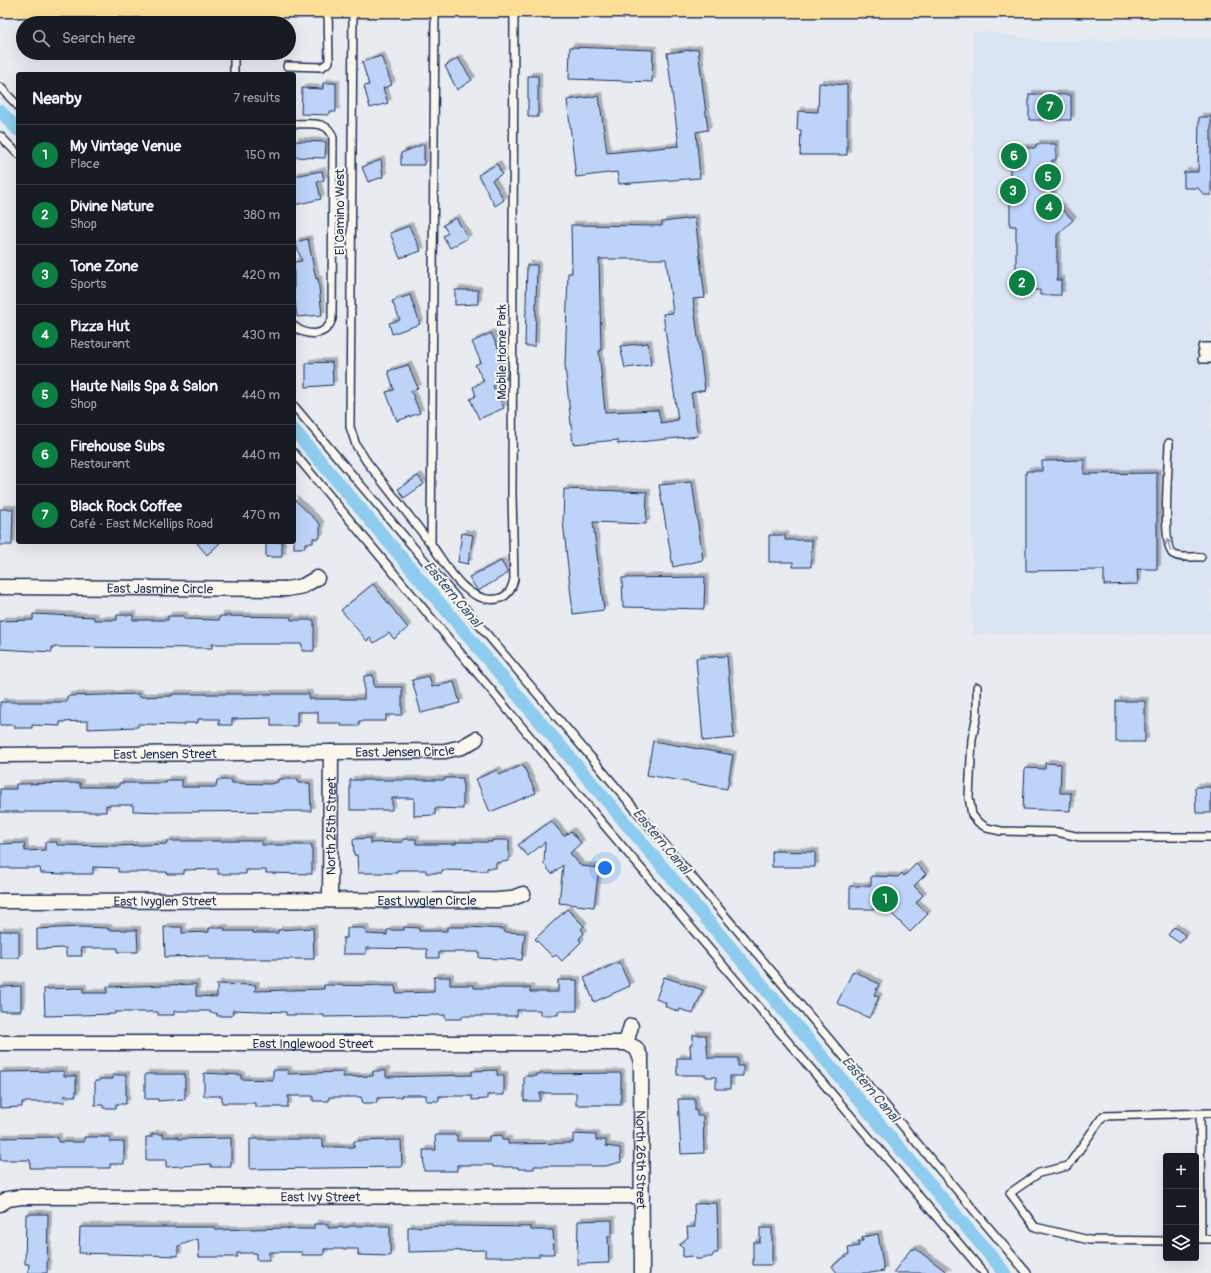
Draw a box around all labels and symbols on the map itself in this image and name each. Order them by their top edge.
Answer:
pin: 7 [1037,92,1063,122]
pin: 6 [1001,141,1027,171]
pin: 5 [1035,162,1061,192]
street label: El Camino West [332,168,348,255]
pin: 3 [1000,176,1026,206]
pin: 4 [1036,192,1062,222]
pin: 2 [1009,268,1035,298]
street label: Mobile Home Park [494,304,510,400]
one-way arrow [1164,539,1172,552]
water label: Eastern Canal [420,558,486,632]
street label: East Jasmine Circle [107,581,214,597]
street label: East Jensen Circle [355,742,457,761]
street label: East Jensen Street [113,746,218,763]
street label: North 25th Street [323,776,340,875]
water label: Eastern Canal [629,805,695,879]
your location [595,858,615,878]
pin: 1 [872,884,898,914]
street label: East Ivyglen Circle [378,893,477,909]
street label: East Ivyglen Street [113,894,217,910]
street label: East Inglewood Street [252,1036,374,1052]
water label: Eastern Canal [838,1053,904,1127]
street label: North 26th Street [632,1110,649,1210]
street label: East Ivy Street [280,1189,361,1206]

